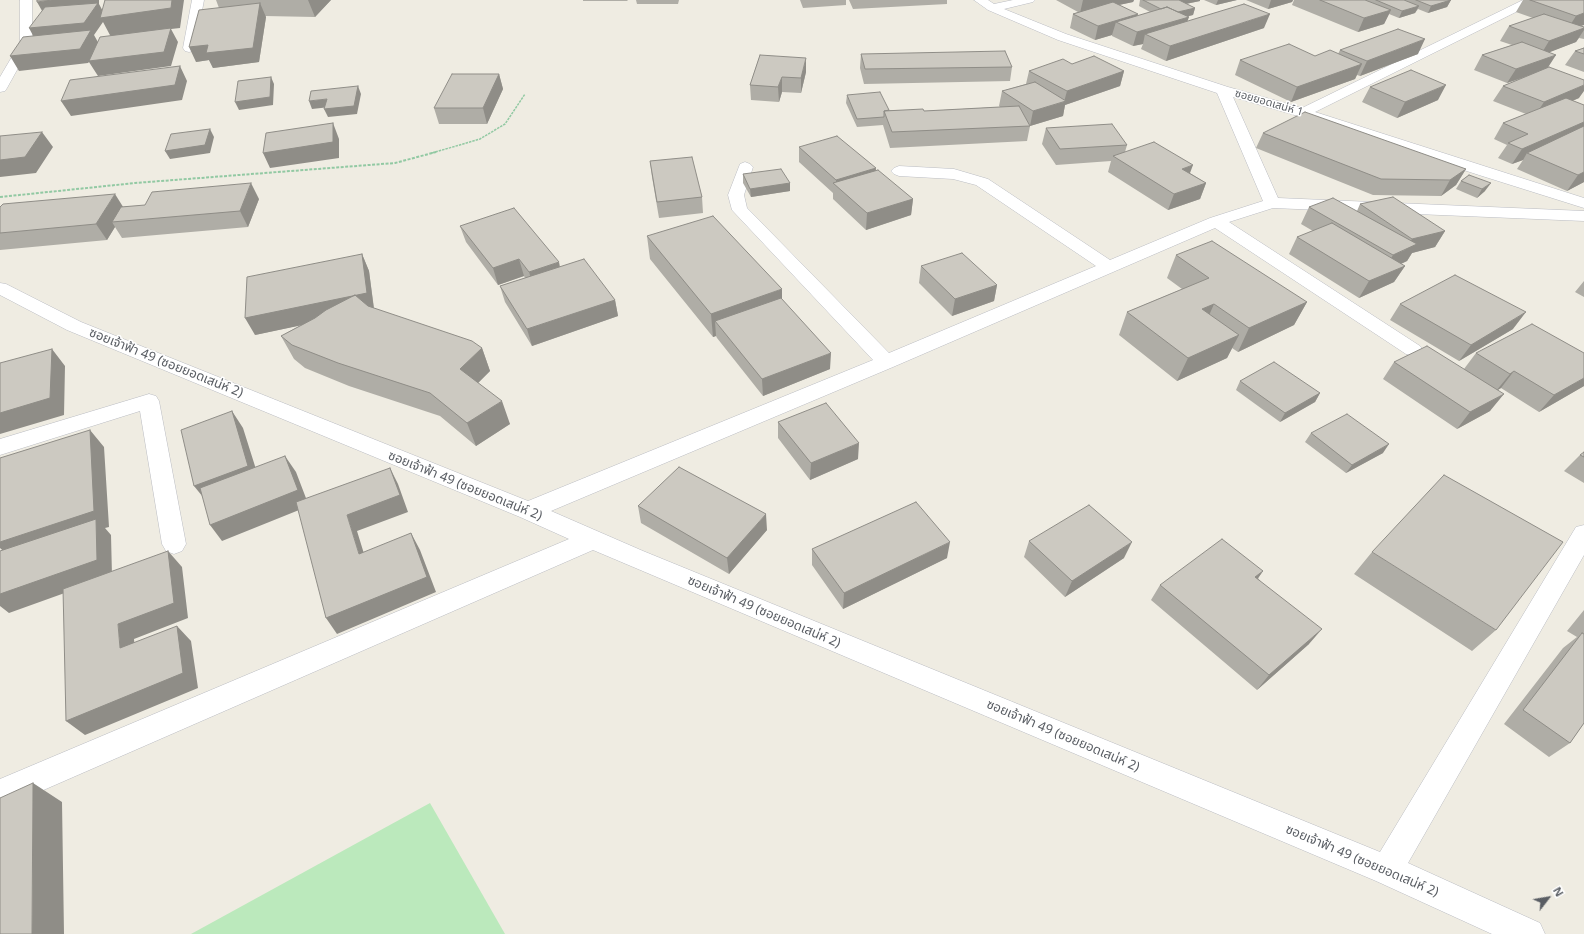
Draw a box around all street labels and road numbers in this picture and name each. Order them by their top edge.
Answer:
street label: ซอยยอดเสน่ห์ 1 [1233,87,1305,119]
street label: ซอยเจ้าฟ้า 49 (ซอยยอดเสน่ห์ 2) [87,325,245,401]
street label: ซอยเจ้าฟ้า 49 (ซอยยอดเสน่ห์ 2) [386,448,544,524]
street label: ซอยเจ้าฟ้า 49 (ซอยยอดเสน่ห์ 2) [685,573,843,651]
street label: ซอยเจ้าฟ้า 49 (ซอยยอดเสน่ห์ 2) [984,697,1142,775]
street label: ซอยเจ้าฟ้า 49 (ซอยยอดเสน่ห์ 2) [1283,822,1441,900]

